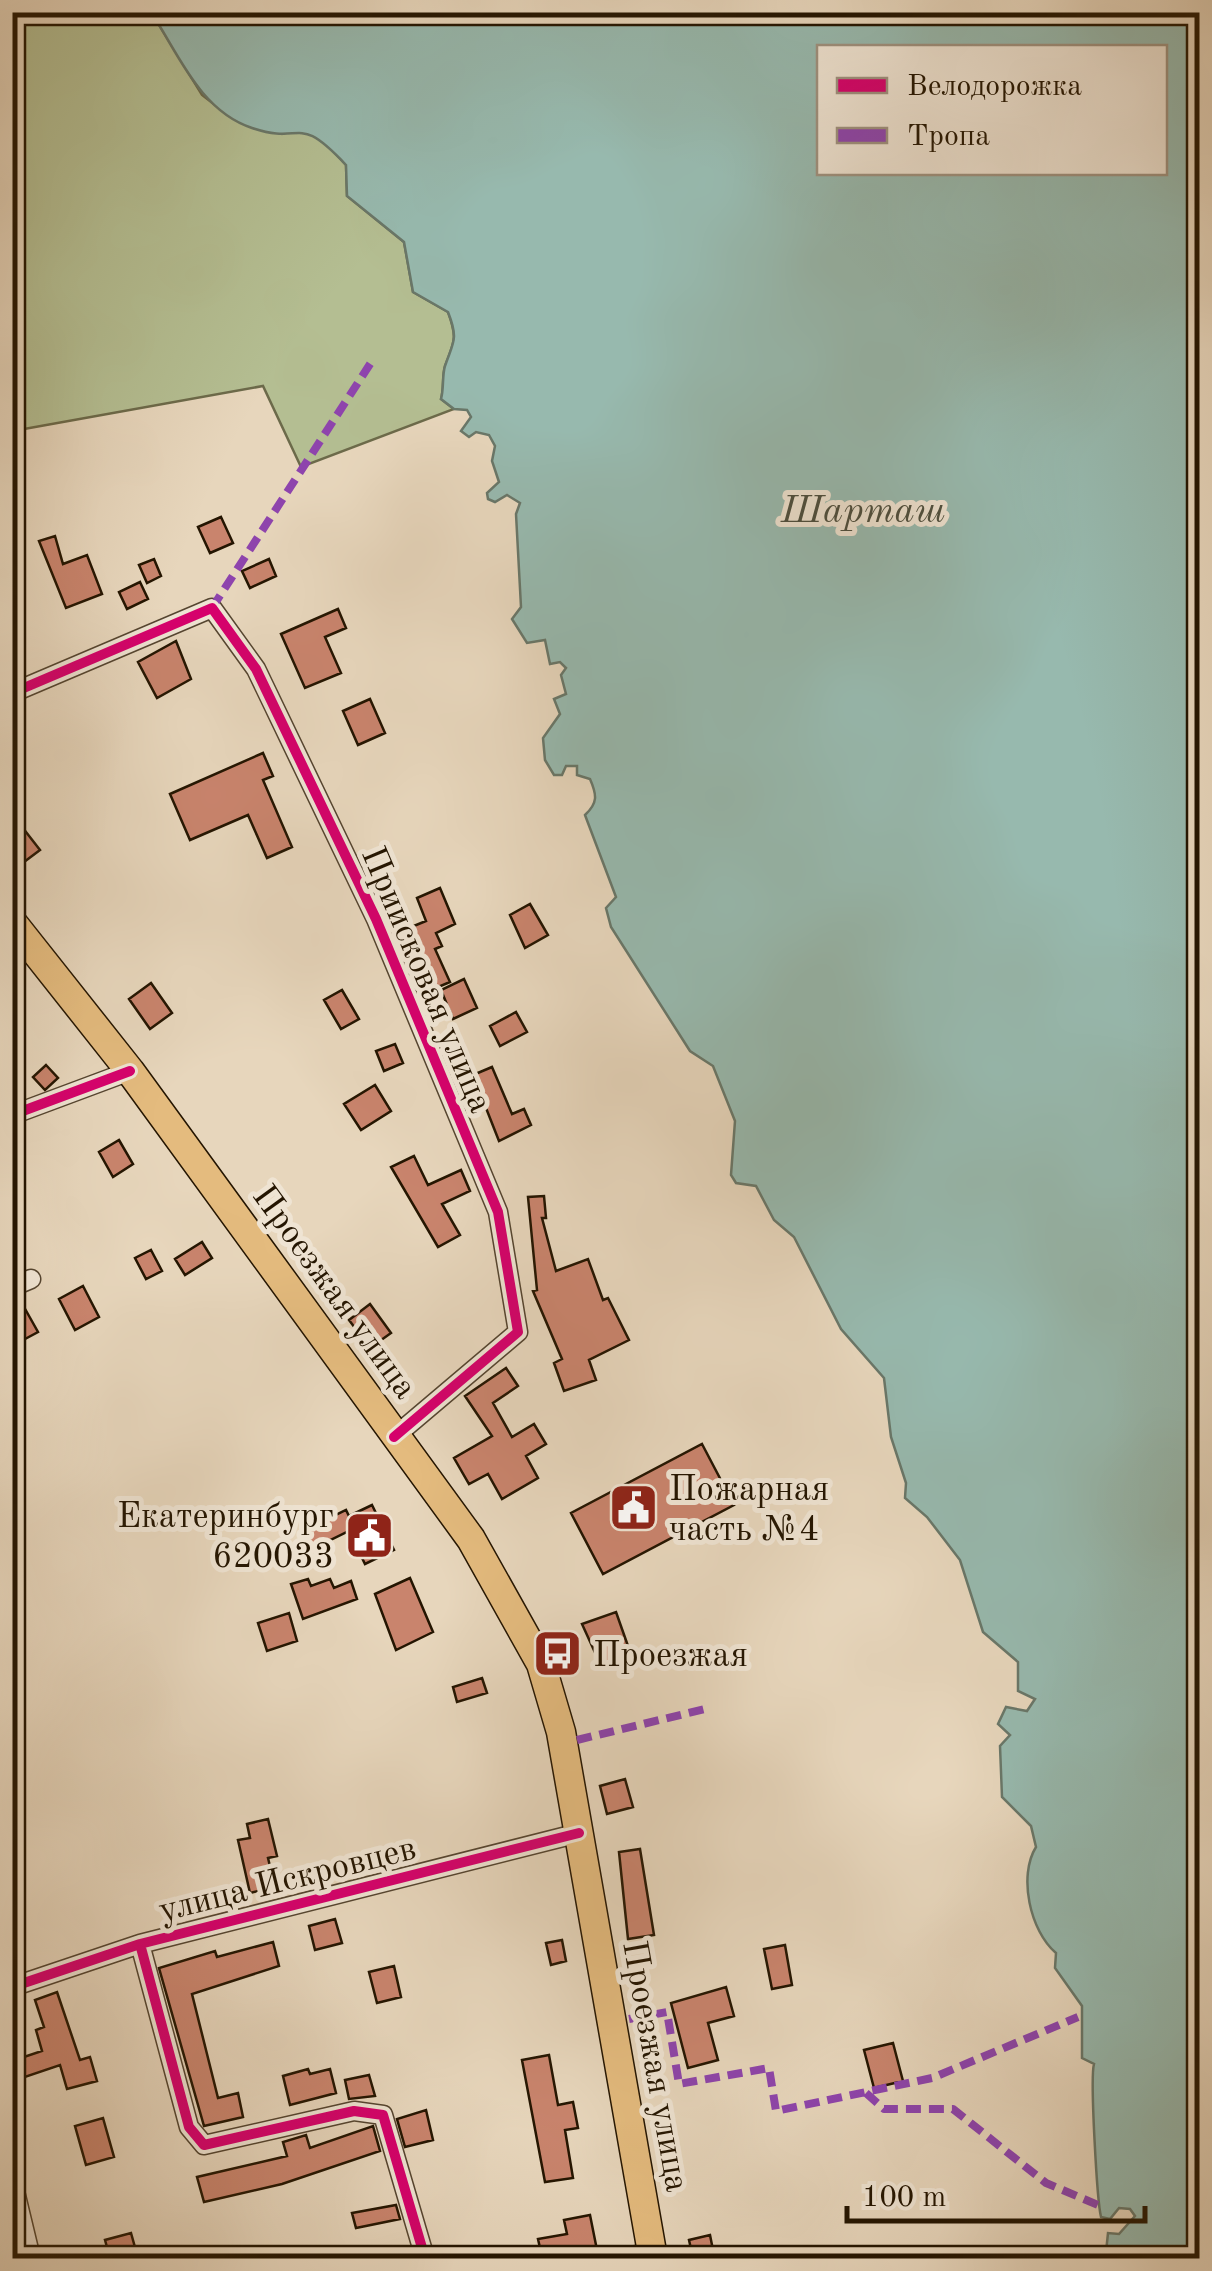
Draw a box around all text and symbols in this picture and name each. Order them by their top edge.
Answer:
legend [817,45,1167,175]
text: Велодорожка [907,72,1082,102]
text: Тропа [907,122,990,152]
water label: Шарташ [780,493,945,531]
street label: Приисковая улица [354,842,498,1118]
street label: Проезжая улица [245,1179,423,1406]
place label: Пожарная часть №4 [669,1473,829,1548]
public building icon: Пожарная часть №4 [608,1482,660,1534]
place label: Екатеринбург 620033 [117,1500,334,1575]
public building icon: Екатеринбург 620033 [343,1509,395,1561]
bus stop icon: Проезжая [532,1628,584,1680]
place label: Проезжая [593,1639,748,1674]
street label: улица Искровцев [156,1832,420,1929]
street label: Проезжая улица [615,1938,694,2195]
scale bar [847,2161,1144,2223]
text: 100 m [862,2183,946,2213]

